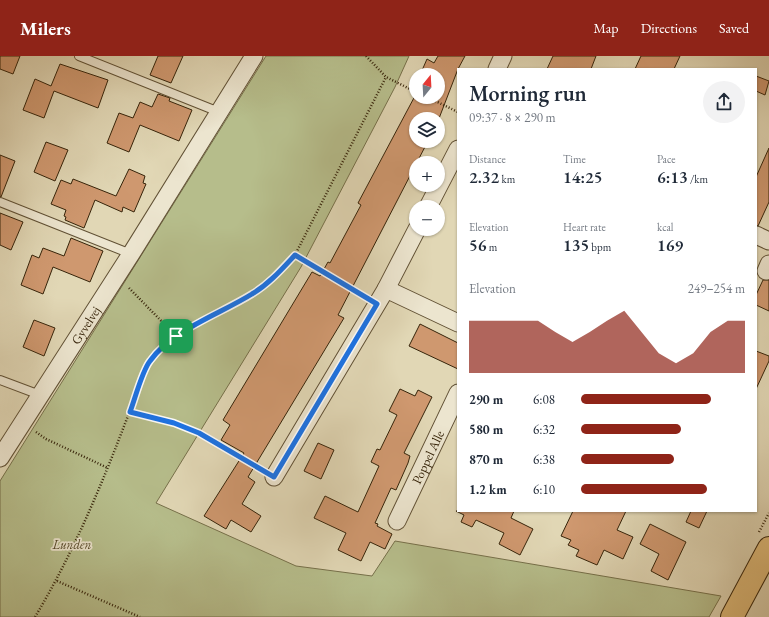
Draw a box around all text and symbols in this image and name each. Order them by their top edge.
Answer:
text: Milers [20,16,71,41]
text: Map [593,19,619,37]
text: Directions [641,19,697,37]
text: Saved [719,19,749,37]
north arrow [409,68,445,104]
map controls [409,68,445,236]
text: Morning run [469,79,587,108]
button: share [703,81,745,123]
text: 09:37 · 8 × 290 m [469,109,556,126]
button: layers [409,112,445,148]
text: Distance [469,152,506,166]
text: Time [563,152,586,166]
text: Pace [657,152,675,166]
button: + [409,156,445,192]
text: 2.32 [469,166,499,188]
text: 14:25 [563,166,603,188]
text: 6:13 [657,166,688,188]
text: km [499,172,515,186]
text: /km [688,172,708,186]
button: − [409,200,445,236]
text: Elevation [469,220,509,234]
text: Heart rate [563,220,606,234]
text: kcal [657,220,674,234]
text: 56 [469,234,486,256]
text: 135 [563,234,589,256]
text: 169 [657,234,683,256]
text: m [486,240,497,254]
text: bpm [589,240,611,254]
text: Elevation [469,280,516,297]
text: 249–254 m [688,280,745,297]
street label: Gyvelvej [67,303,104,347]
pin [159,319,193,353]
icon: arrive [165,325,187,347]
text: 290 m [469,391,503,408]
text: 6:08 [533,391,555,408]
text: 580 m [469,421,503,438]
text: 6:32 [533,421,555,438]
street label: Poppel Alle [407,427,448,487]
text: 870 m [469,451,503,468]
text: 6:38 [533,451,555,468]
text: 1.2 km [469,481,507,498]
text: 6:10 [533,481,555,498]
park label: Lunden [52,536,92,553]

